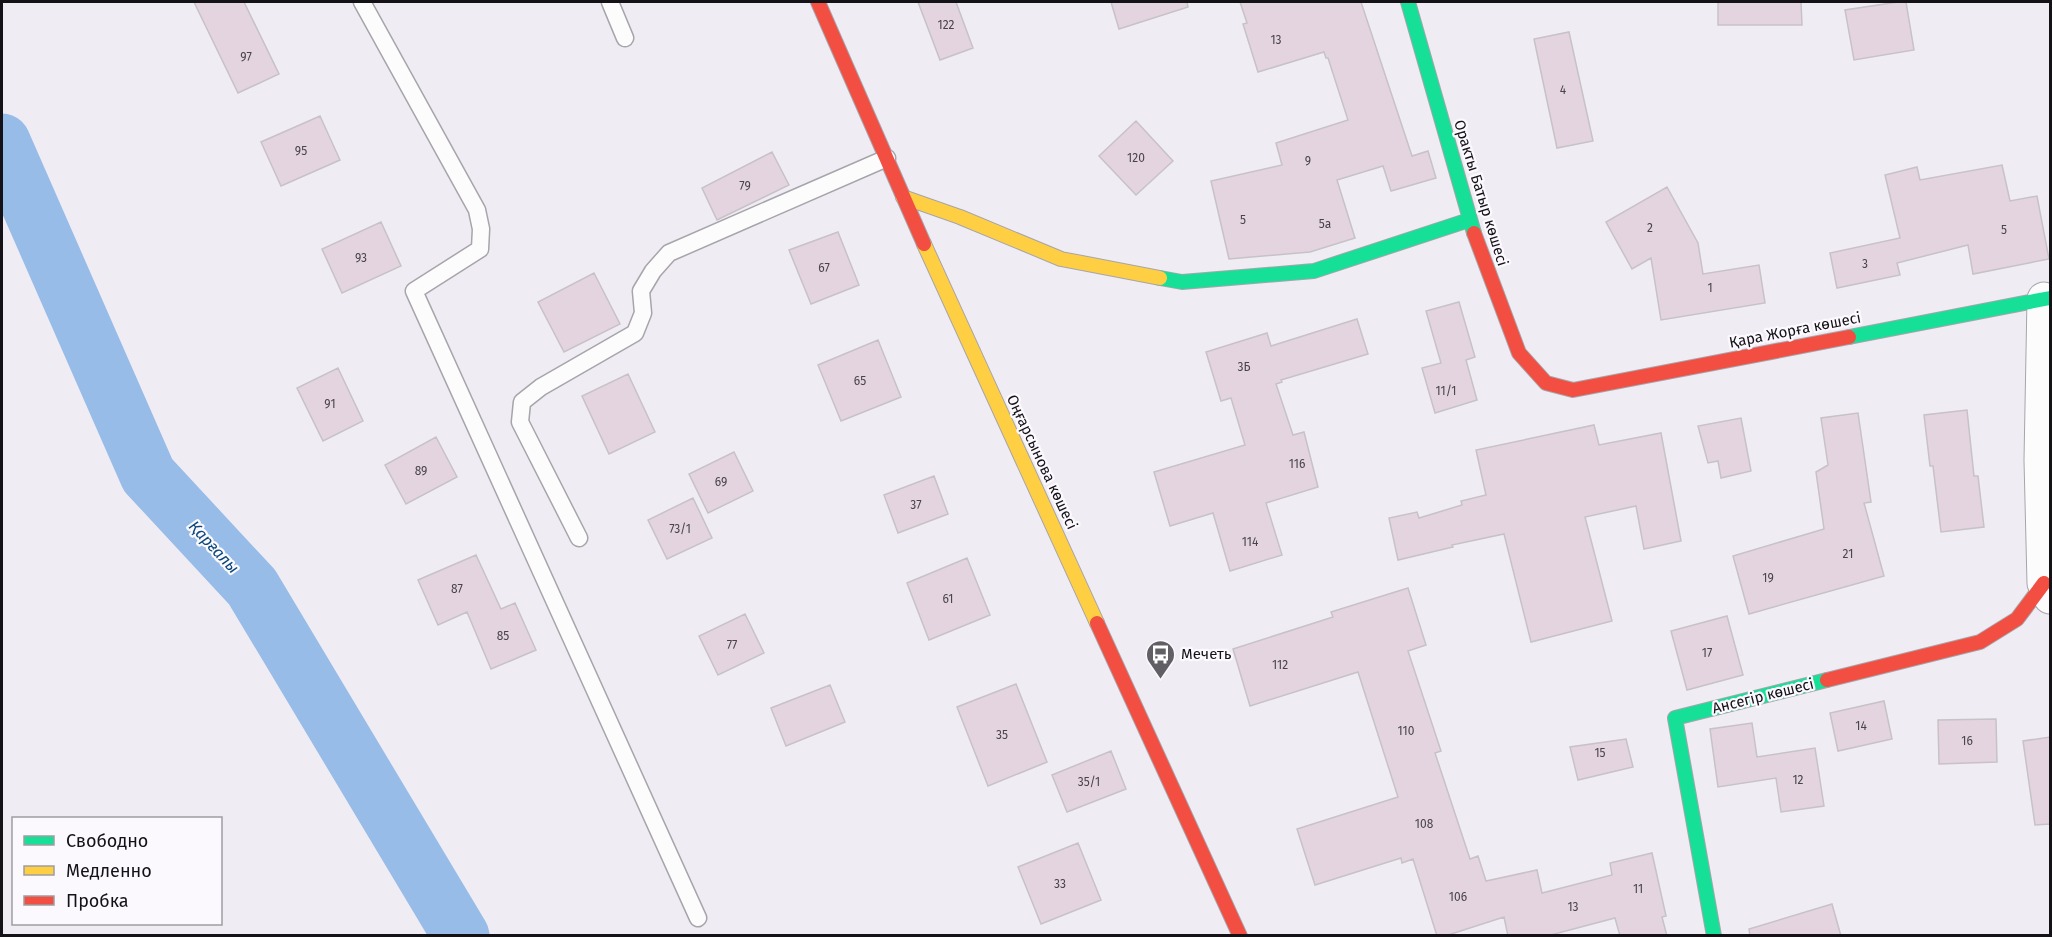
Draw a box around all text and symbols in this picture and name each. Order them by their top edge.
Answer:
house number: 122 [937,18,955,32]
house number: 13 [1270,33,1282,47]
house number: 97 [240,50,252,64]
house number: 4 [1560,83,1567,97]
street label: Оракты Батыр көшесі [1450,118,1512,268]
house number: 95 [295,144,307,158]
house number: 120 [1127,151,1145,165]
house number: 9 [1305,154,1311,168]
house number: 79 [739,179,751,193]
house number: 5 [1240,213,1246,227]
house number: 5а [1319,217,1331,231]
house number: 2 [1647,221,1653,235]
house number: 5 [2001,223,2007,237]
house number: 93 [355,251,367,265]
house number: 3 [1862,257,1868,271]
house number: 67 [818,261,830,275]
house number: 1 [1707,281,1713,295]
street label: Қара Жорға көшесі [1728,308,1862,352]
house number: 3Б [1238,360,1251,374]
house number: 65 [854,374,866,388]
house number: 11/1 [1436,384,1456,398]
street label: Оңғарсынова көшесі [1003,392,1081,532]
house number: 91 [324,397,336,411]
house number: 116 [1289,457,1305,471]
house number: 89 [415,464,427,478]
house number: 69 [715,475,727,489]
house number: 37 [910,498,922,512]
water label: Қарғалы [185,517,243,577]
house number: 73/1 [669,522,691,536]
house number: 114 [1242,535,1259,549]
house number: 21 [1843,547,1853,561]
house number: 19 [1762,571,1774,585]
house number: 87 [451,582,463,596]
house number: 61 [942,592,954,606]
house number: 85 [497,629,509,643]
house number: 77 [727,638,737,652]
bus stop icon: Мечеть [1144,638,1176,680]
place label: Мечеть [1181,645,1232,663]
house number: 17 [1702,646,1712,660]
house number: 112 [1272,658,1288,672]
street label: Ансегір көшесі [1710,675,1816,717]
house number: 14 [1855,719,1867,733]
house number: 110 [1398,724,1415,738]
house number: 35 [996,728,1008,742]
house number: 16 [1961,734,1973,748]
house number: 15 [1594,746,1606,760]
house number: 12 [1792,773,1804,787]
house number: 35/1 [1078,775,1100,789]
legend [12,817,222,925]
house number: 108 [1415,817,1434,831]
text: Свободно [66,830,148,852]
text: Медленно [66,860,152,882]
house number: 33 [1054,877,1066,891]
house number: 11 [1633,882,1643,896]
text: Пробка [66,890,129,912]
house number: 106 [1449,890,1467,904]
house number: 13 [1567,900,1579,914]

